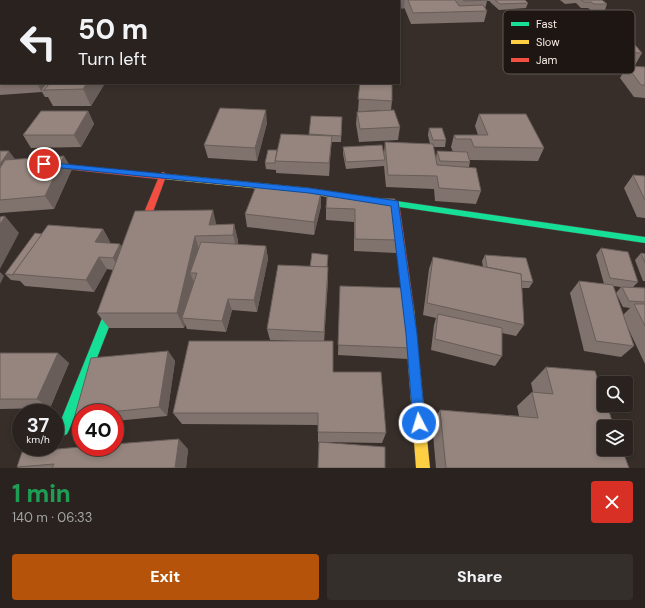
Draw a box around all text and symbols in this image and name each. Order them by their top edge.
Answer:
legend [503,10,635,74]
text: 50 m [78,11,148,48]
icon: left [12,16,64,68]
text: Fast [536,17,557,31]
text: Slow [536,35,560,49]
text: Turn left [78,47,147,71]
text: Jam [536,53,557,67]
pin [27,147,61,181]
icon: arrive [33,153,55,175]
map controls [597,376,633,456]
button: search [597,376,633,412]
position arrow [398,402,440,444]
speed limit sign: 40 [72,404,124,456]
text: 37 [27,412,49,438]
button: layers [597,420,633,456]
text: km/h [26,433,50,446]
text: 1 min [12,478,71,509]
button: close [591,481,633,523]
text: 140 m · 06:33 [12,509,92,526]
button: Exit [12,554,319,600]
button: Share [327,554,633,600]

